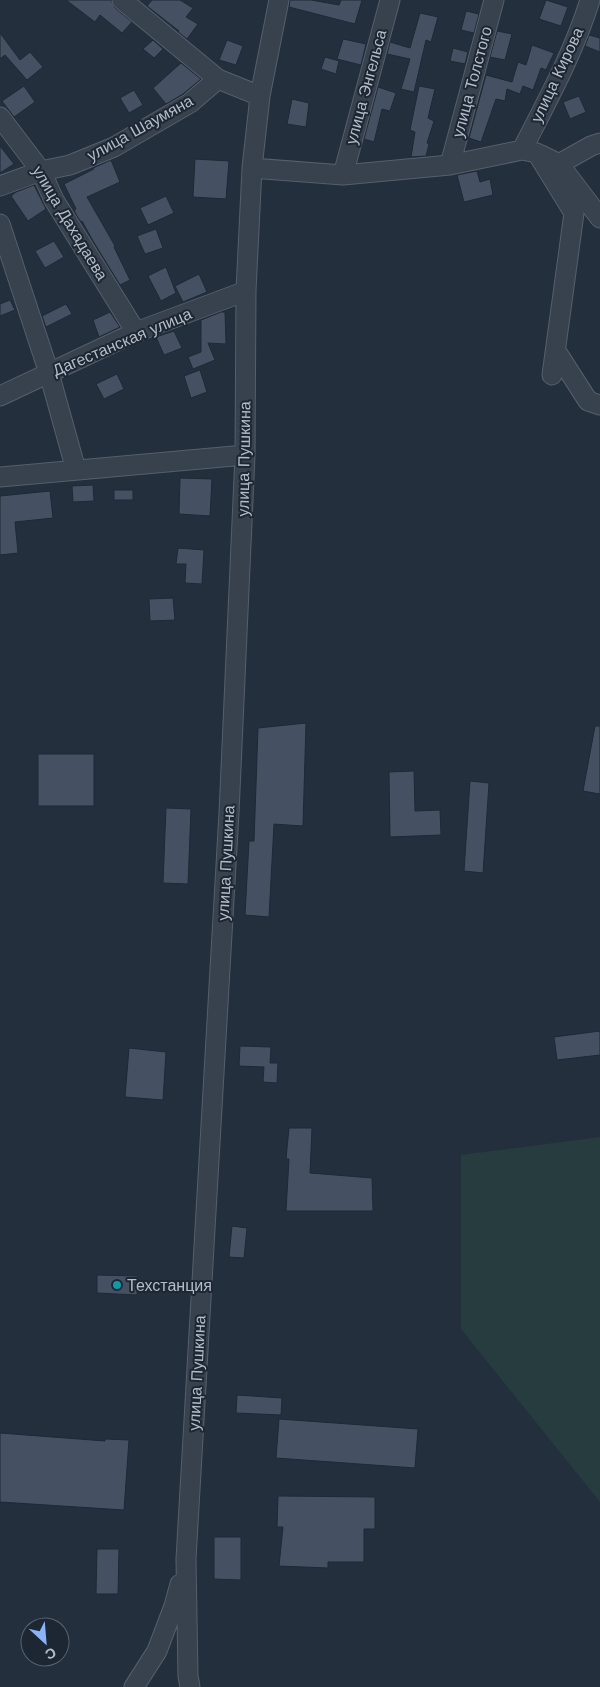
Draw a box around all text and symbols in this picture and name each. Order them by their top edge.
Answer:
street label: улица Толстого [448,24,496,140]
street label: улица Кирова [527,24,587,126]
street label: улица Энгельса [342,27,390,147]
street label: улица Шаумяна [84,91,196,165]
street label: улица Дахадаева [28,162,112,284]
street label: Дагестанская улица [50,304,195,380]
street label: улица Пушкина [233,401,255,517]
street label: улица Пушкина [213,805,239,921]
place label: Техстанция [127,1276,212,1295]
marker: Техстанция [111,1279,123,1291]
street label: улица Пушкина [184,1315,210,1431]
north arrow [20,1617,70,1667]
text: С [43,1644,59,1663]

